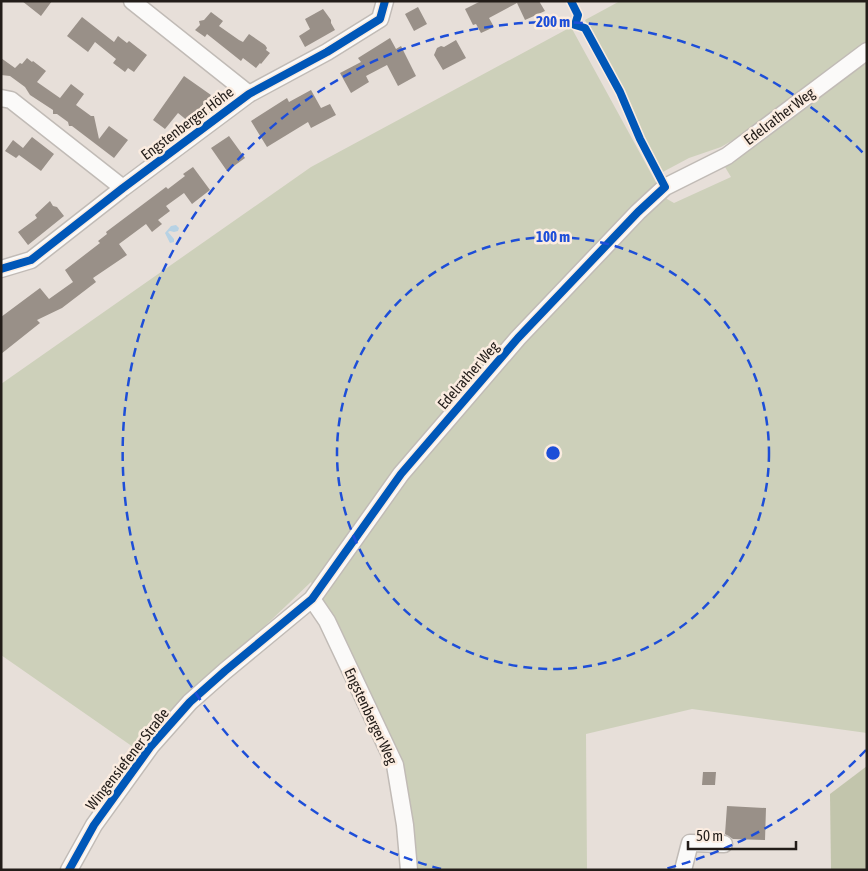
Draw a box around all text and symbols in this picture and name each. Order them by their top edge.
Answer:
text: 200 m [536,13,570,30]
street label: Engstenberger Höhe [138,83,237,163]
street label: Edelrather Weg [740,84,818,148]
text: 100 m [536,228,570,245]
street label: Edelrather Weg [434,337,502,412]
centre of rings [544,444,562,462]
street label: Engstenberger Weg [341,665,401,768]
street label: Wingensiefener Straße [82,705,172,813]
scale bar [688,818,796,850]
text: 50 m [696,827,723,844]

